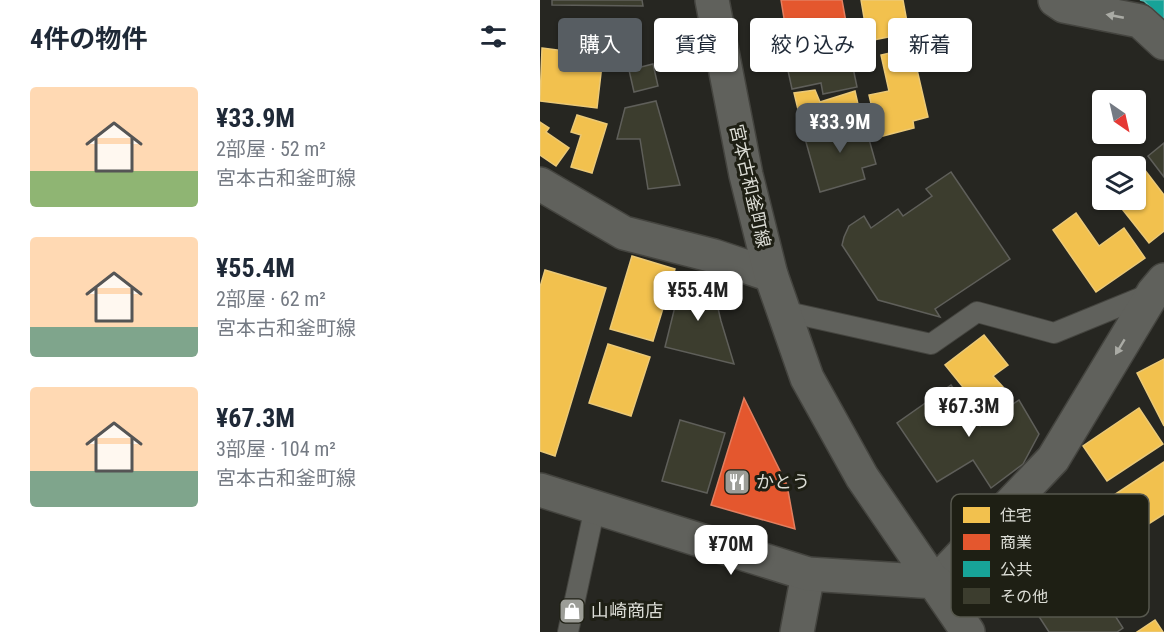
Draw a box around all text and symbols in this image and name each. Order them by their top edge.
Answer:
one-way arrow [1105,11,1124,20]
chip: 購入 [558,18,642,72]
chip: 賃貸 [654,18,738,72]
chip: 絞り込み [750,18,876,72]
chip: 新着 [888,18,972,72]
icon: filters [477,20,510,53]
text: 4件の物件 [30,24,147,54]
north arrow [1092,90,1146,144]
map controls [1092,90,1146,210]
text: ¥33.9M [216,103,295,133]
pin: ¥33.9M [791,103,889,154]
text: ¥33.9M [810,110,870,134]
icon: home [78,111,150,183]
street label: 宮本古和釜町線 [726,122,775,250]
text: 2部屋 · 52 m² [216,137,326,161]
button: layers [1092,156,1146,210]
text: 宮本古和釜町線 [216,166,356,190]
text: ¥55.4M [216,253,295,283]
icon: home [78,261,150,333]
pin: ¥55.4M [649,271,747,322]
text: ¥55.4M [668,278,728,302]
text: 2部屋 · 62 m² [216,287,326,311]
text: 宮本古和釜町線 [216,316,356,340]
one-way arrow [1115,339,1126,355]
pin: ¥67.3M [920,387,1018,438]
text: ¥67.3M [939,394,999,418]
text: ¥67.3M [216,403,295,433]
icon: home [78,411,150,483]
text: 3部屋 · 104 m² [216,437,336,461]
text: 宮本古和釜町線 [216,466,356,490]
restaurant icon: かとう [722,467,752,497]
place label: かとう [756,471,810,492]
legend [951,494,1149,617]
text: 住宅 [1000,506,1032,525]
pin: ¥70M [695,525,767,576]
text: ¥70M [709,532,753,556]
text: 商業 [1000,533,1032,552]
text: 公共 [1000,560,1032,579]
text: その他 [1000,587,1048,606]
shop icon: 山崎商店 [557,596,587,626]
place label: 山崎商店 [591,600,663,621]

